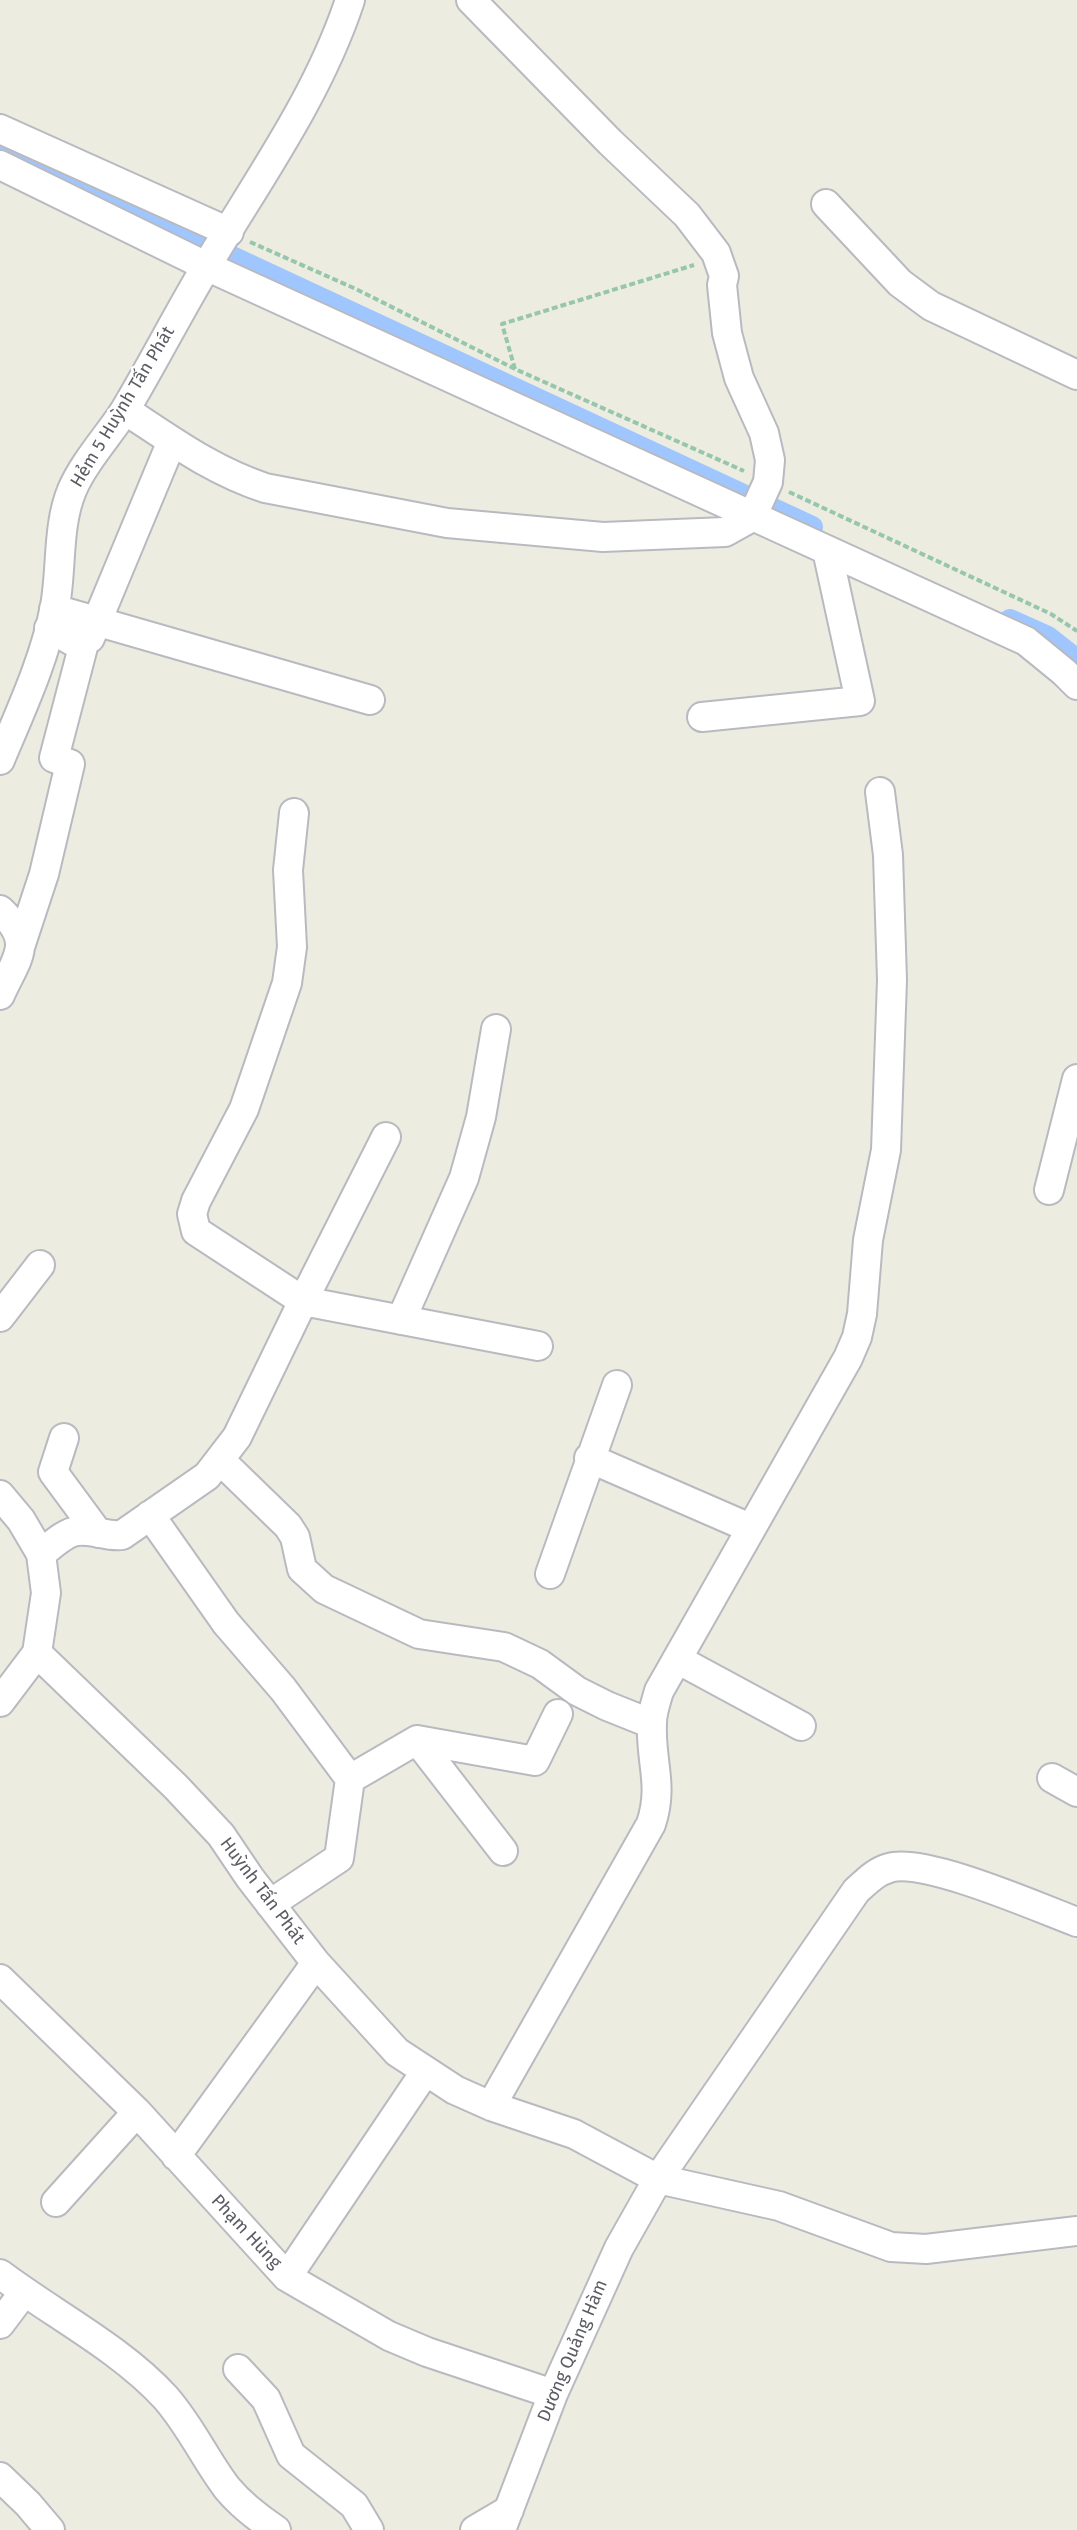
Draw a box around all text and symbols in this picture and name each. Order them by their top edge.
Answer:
street label: Hẻm 5 Huỳnh Tấn Phát [66,323,180,491]
street label: Huỳnh Tấn Phát [215,1833,309,1949]
street label: Phạm Hùng [206,2191,286,2273]
street label: Dương Quảng Hàm [533,2277,613,2425]

